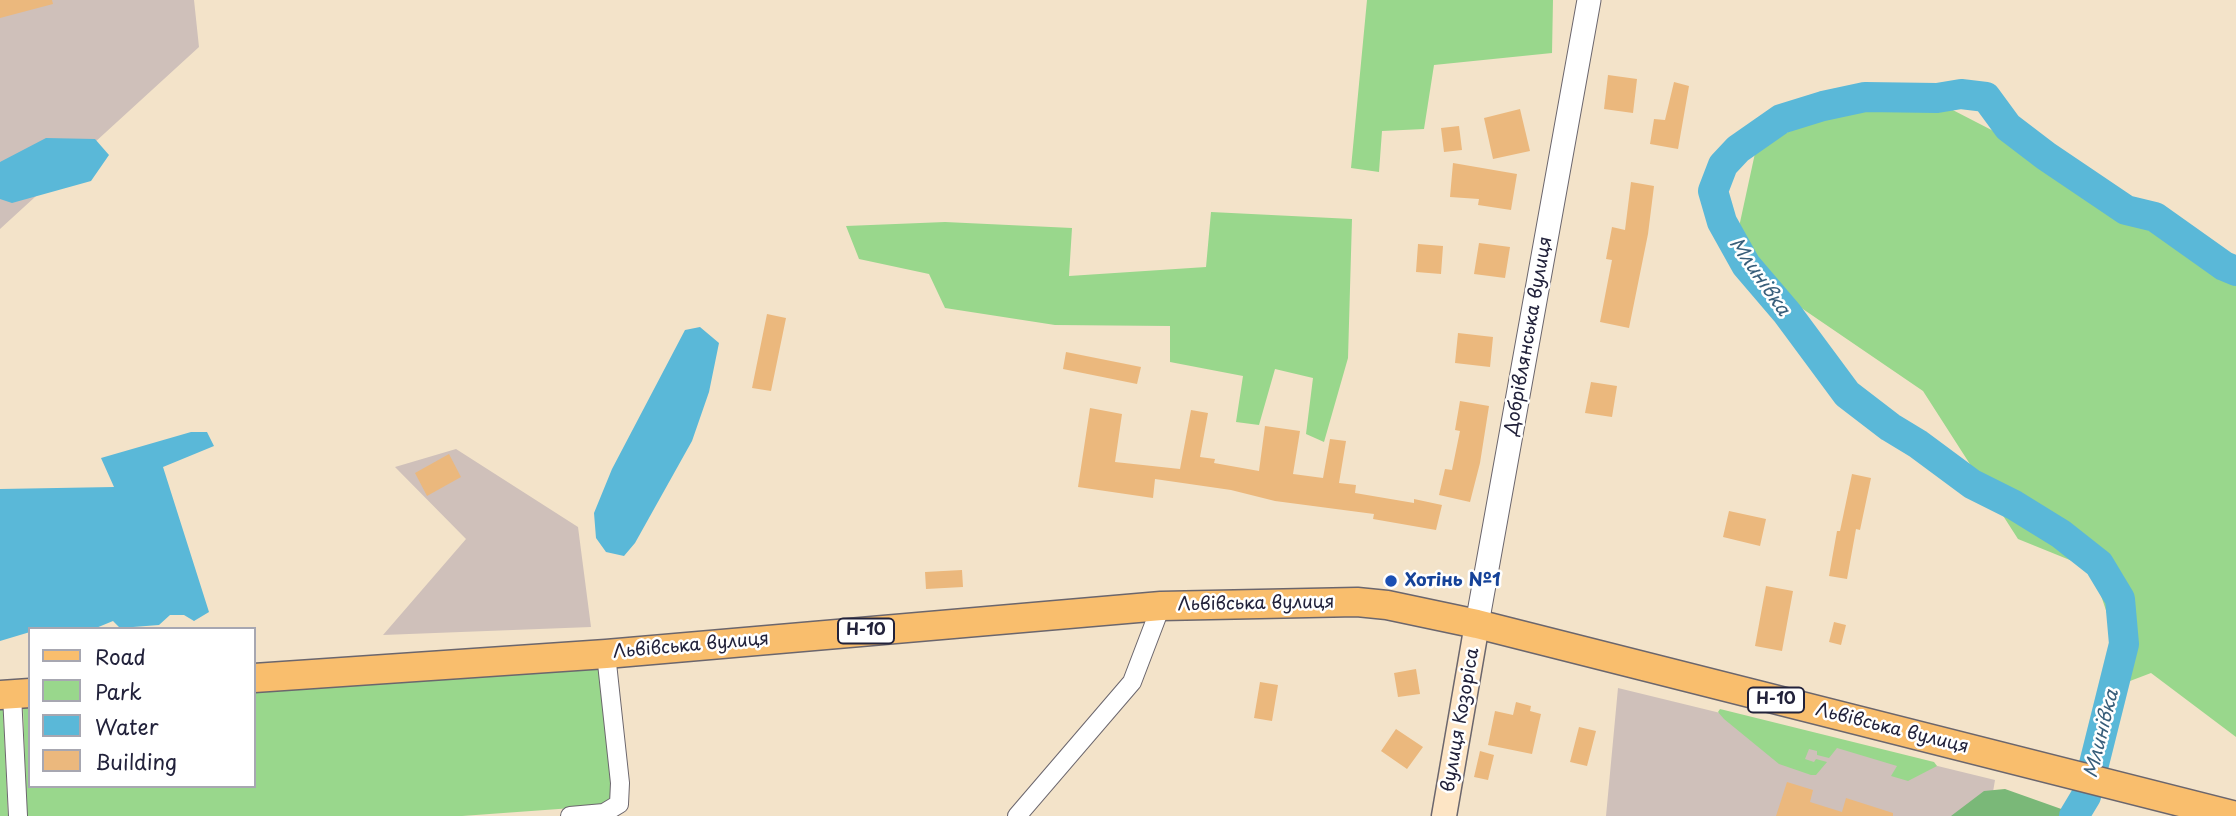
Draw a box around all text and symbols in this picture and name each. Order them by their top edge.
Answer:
water label: Млинівка [1724,233,1794,321]
street label: Добрівлянська вулиця [1501,235,1557,437]
place label: Хотінь №1 [1405,570,1501,592]
marker: Хотінь №1 [1383,573,1399,589]
street label: Львівська вулиця [1177,592,1335,616]
road number: Н-10 [838,618,894,644]
legend [28,627,256,788]
street label: Львівська вулиця [612,628,770,664]
text: Road [95,640,146,672]
street label: вулиця Козоріса [1438,646,1484,794]
text: Park [95,675,142,707]
water label: Млинівка [2080,687,2124,781]
road number: Н-10 [1748,688,1804,712]
street label: Львівська вулиця [1813,700,1971,758]
text: Water [95,710,158,742]
text: Building [95,745,177,777]

